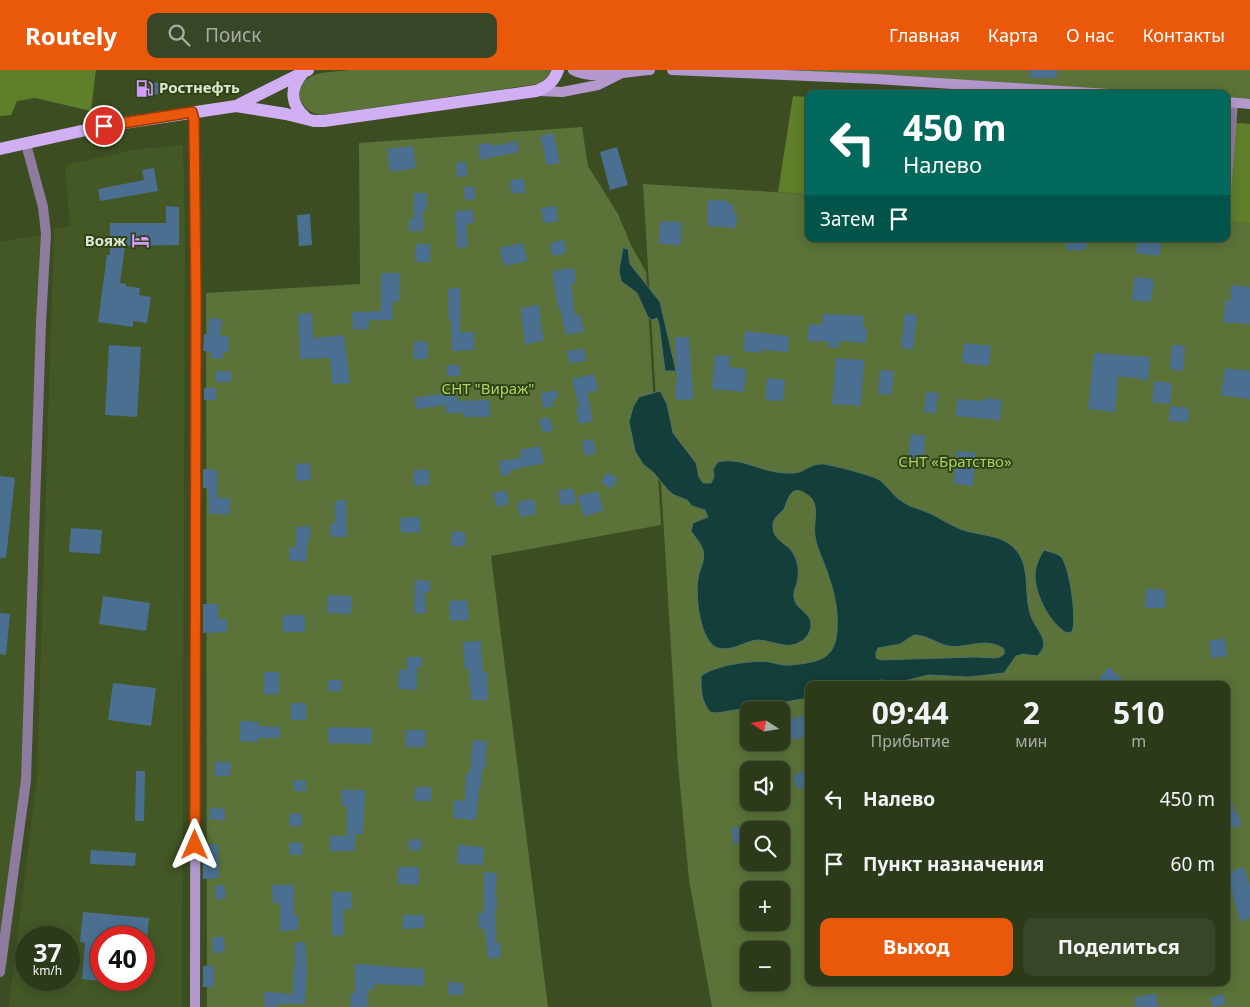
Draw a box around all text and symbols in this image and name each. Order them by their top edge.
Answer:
search box [147,13,497,58]
text: Routely [25,19,117,52]
icon: search [165,21,193,49]
text: Поиск [205,22,261,48]
text: Главная [889,23,960,47]
text: Карта [988,23,1038,47]
text: О нас [1066,23,1114,47]
text: Контакты [1142,23,1225,47]
place label: Ростнефть [159,77,240,97]
fuel station icon: Ростнефть [135,78,155,98]
text: 450 m [903,104,1006,151]
pin [83,105,125,147]
icon: left [820,110,885,175]
icon: arrive [90,112,118,140]
text: Налево [903,149,982,179]
icon: arrive [885,205,913,233]
text: Затем [820,206,875,232]
place label: Вояж [85,230,126,250]
hotel icon: Вояж [130,231,150,251]
park label: СНТ "Вираж" [442,378,534,398]
park label: СНТ «Братство» [898,451,1012,471]
text: 09:44 [872,692,949,733]
text: 2 [1023,692,1040,733]
text: 510 [1113,692,1164,733]
north arrow [740,701,790,751]
map controls [740,701,790,991]
text: Прибытие [871,730,950,752]
text: мин [1015,730,1047,752]
text: m [1131,730,1146,752]
button: sound [740,761,790,811]
icon: left [820,785,848,813]
text: Налево [863,786,935,812]
text: 450 m [1160,786,1215,812]
position arrow [168,818,220,870]
button: search [740,821,790,871]
icon: arrive [820,850,848,878]
text: Пункт назначения [863,851,1044,877]
text: 60 m [1171,851,1215,877]
button: + [740,881,790,931]
button: Выход [820,918,1013,976]
button: Поделиться [1023,918,1215,976]
speed limit sign: 40 [90,926,155,991]
text: 37 [33,935,62,969]
button: − [740,941,790,991]
text: km/h [33,962,62,979]

